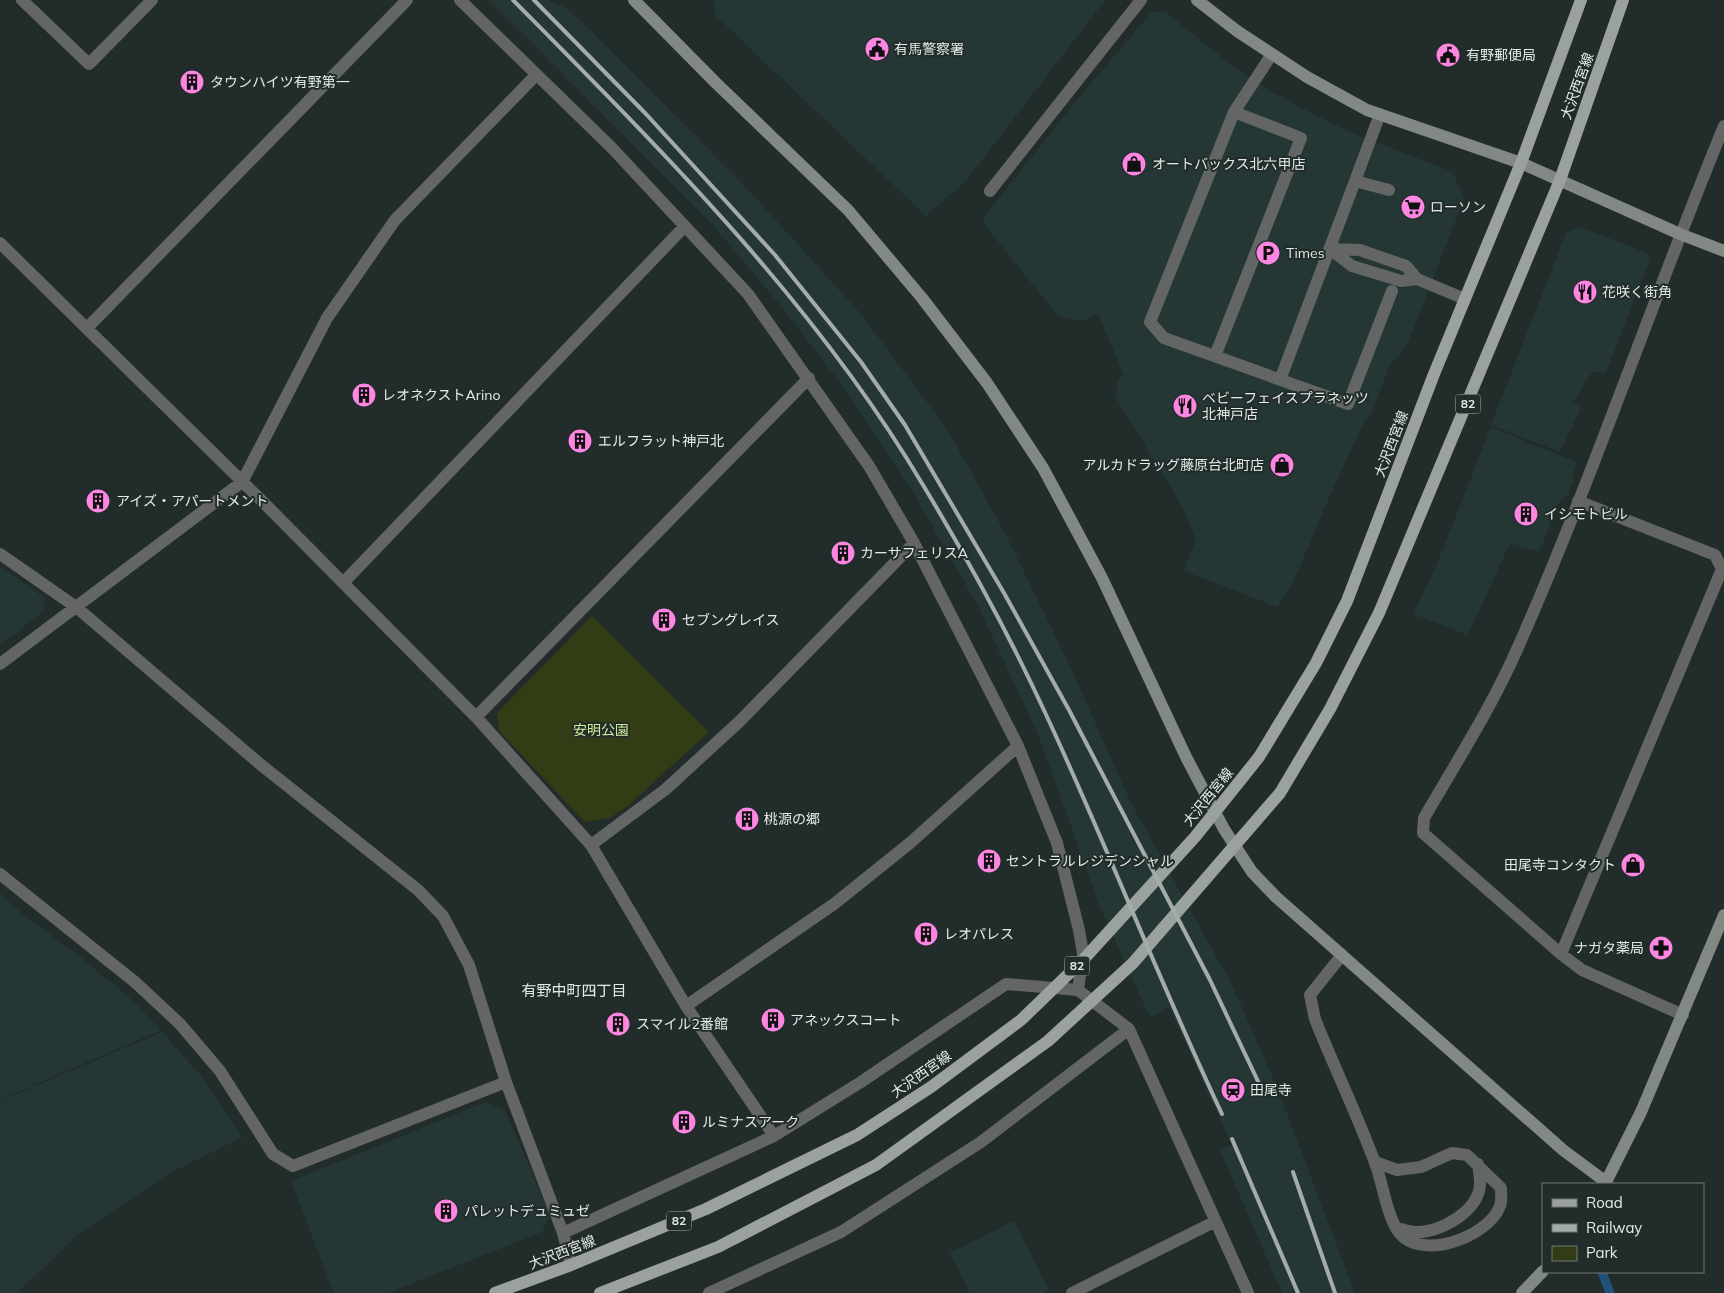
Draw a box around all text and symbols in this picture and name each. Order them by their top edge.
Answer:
public building icon: 有馬警察署 [864,36,890,62]
place label: 有馬警察署 [894,40,964,58]
public building icon: 有野郵便局 [1435,42,1461,68]
place label: 有野郵便局 [1466,46,1536,64]
street label: 大沢西宮線 [1557,50,1597,122]
building icon: タウンハイツ有野第一 [179,69,205,95]
place label: タウンハイツ有野第一 [210,73,350,91]
shop icon: オートバックス北六甲店 [1121,151,1147,177]
place label: オートバックス北六甲店 [1152,155,1306,173]
supermarket icon: ローソン [1400,194,1426,220]
place label: ローソン [1430,198,1486,216]
parking icon: Times [1255,240,1281,266]
place label: Times [1286,244,1325,262]
restaurant icon: 花咲く街角 [1572,279,1598,305]
place label: 花咲く街角 [1602,283,1672,301]
building icon: レオネクストArino [351,382,377,408]
place label: レオネクストArino [382,386,500,404]
place label: ベビーフェイスプラネッツ 北神戸店 [1202,389,1369,423]
restaurant icon: ベビーフェイスプラネッツ 北神戸店 [1172,393,1198,419]
road number: 82 [1456,394,1480,414]
street label: 大沢西宮線 [1370,408,1412,480]
building icon: エルフラット神戸北 [567,428,593,454]
place label: エルフラット神戸北 [598,432,724,450]
shop icon: アルカドラッグ藤原台北町店 [1269,452,1295,478]
place label: アルカドラッグ藤原台北町店 [1083,456,1264,474]
building icon: アイズ・アパートメント [85,488,111,514]
place label: アイズ・アパートメント [116,492,269,510]
building icon: イシモトビル [1513,501,1539,527]
place label: イシモトビル [1544,505,1628,523]
building icon: カーサフェリスA [830,540,856,566]
place label: カーサフェリスA [860,544,969,562]
building icon: セブングレイス [651,607,677,633]
place label: セブングレイス [682,611,780,629]
park label: 安明公園 [573,721,629,739]
street label: 大沢西宮線 [1179,764,1237,830]
building icon: 桃源の郷 [734,806,760,832]
place label: 桃源の郷 [764,810,820,828]
building icon: セントラルレジデンシャル [976,848,1002,874]
place label: セントラルレジデンシャル [1006,852,1174,870]
shop icon: 田尾寺コンタクト [1620,852,1646,878]
place label: 田尾寺コンタクト [1504,856,1616,874]
building icon: レオパレス [913,921,939,947]
place label: レオパレス [944,925,1014,943]
pharmacy icon: ナガタ薬局 [1648,935,1674,961]
place label: ナガタ薬局 [1574,939,1644,957]
road number: 82 [1064,956,1090,976]
district label: 有野中町四丁目 [521,981,627,1000]
building icon: アネックスコート [760,1007,786,1033]
building icon: スマイル2番館 [605,1011,631,1037]
place label: アネックスコート [790,1011,902,1029]
place label: スマイル2番館 [636,1015,728,1033]
street label: 大沢西宮線 [887,1047,955,1101]
station icon: 田尾寺 [1220,1077,1246,1103]
place label: 田尾寺 [1250,1081,1292,1099]
building icon: ルミナスアーク [671,1109,697,1135]
place label: ルミナスアーク [702,1113,799,1131]
legend [1542,1183,1704,1273]
text: Road [1586,1193,1623,1212]
building icon: パレットデュミュゼ [433,1198,459,1224]
place label: パレットデュミュゼ [464,1202,590,1220]
road number: 82 [666,1212,692,1230]
text: Railway [1586,1218,1642,1237]
street label: 大沢西宮線 [526,1231,598,1273]
text: Park [1586,1243,1618,1262]

